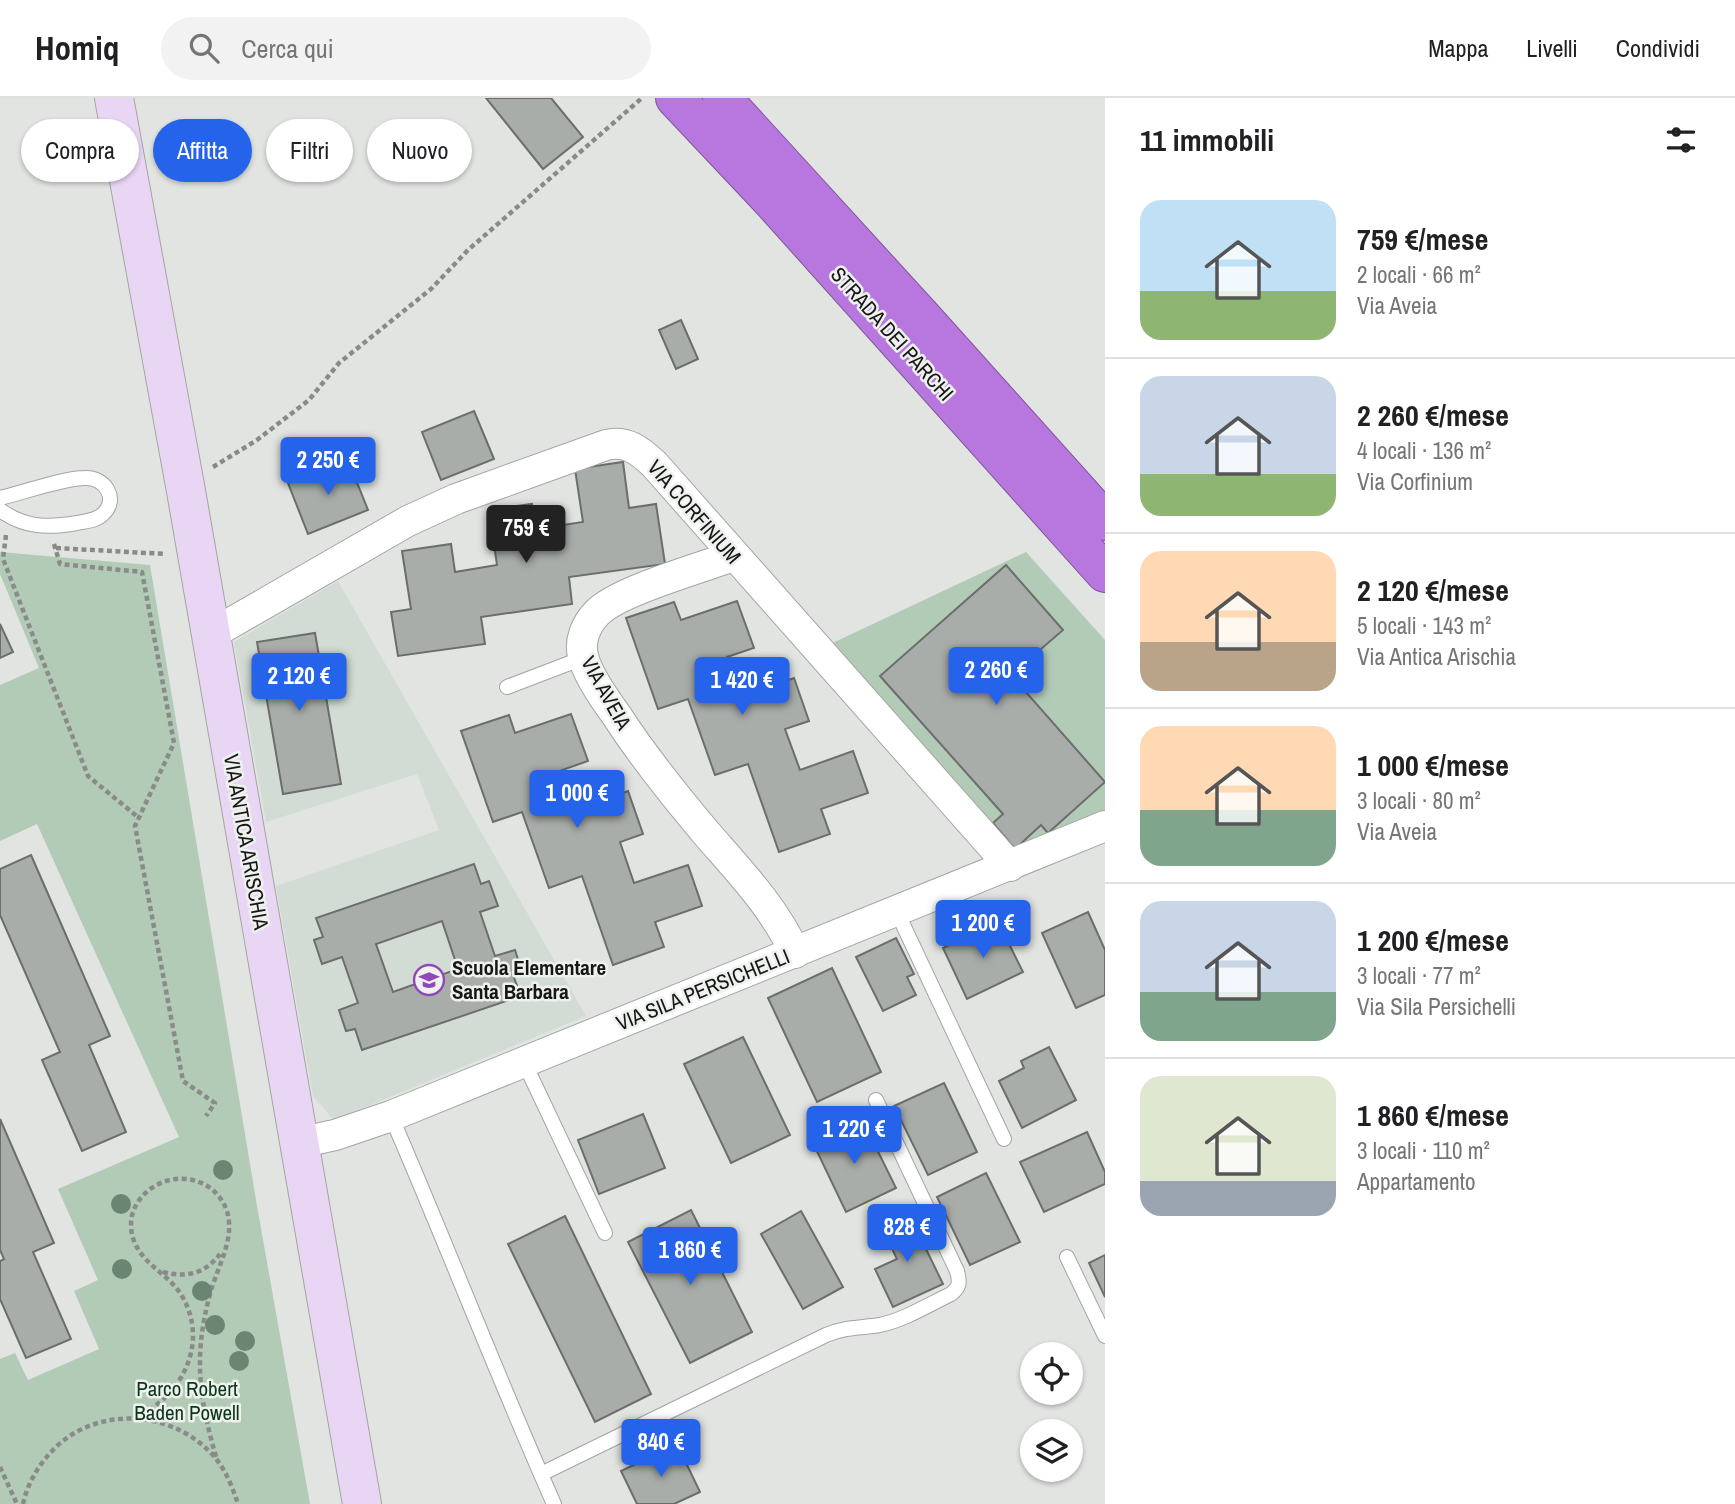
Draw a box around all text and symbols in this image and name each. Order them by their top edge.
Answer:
search box [161,17,651,80]
text: Homiq [35,26,119,70]
icon: search [185,29,223,67]
text: Cerca qui [241,31,334,66]
text: Mappa [1428,32,1488,64]
text: Livelli [1526,32,1578,64]
text: Condividi [1616,32,1700,64]
chip: Compra [21,119,139,182]
chip: Affitta [153,119,252,182]
chip: Filtri [266,119,353,182]
chip: Nuovo [367,119,472,182]
text: 11 immobili [1140,120,1274,160]
icon: filters [1662,121,1700,159]
text: 759 €/mese [1357,219,1488,259]
icon: home [1196,228,1280,312]
text: 2 locali · 66 m² [1357,259,1481,290]
street label: STRADA DEI PARCHI [824,260,960,407]
text: Via Aveia [1357,290,1437,321]
text: 2 260 €/mese [1357,395,1509,435]
icon: home [1196,404,1280,488]
text: 4 locali · 136 m² [1357,435,1491,466]
pin: 2 250 € [263,438,393,497]
text: 2 250 € [297,444,359,475]
street label: VIA CORFINIUM [641,453,748,570]
text: Via Corfinium [1357,466,1473,497]
pin: 759 € [477,505,575,565]
text: 759 € [502,512,550,543]
text: 2 120 €/mese [1357,570,1509,610]
icon: home [1196,579,1280,663]
text: 5 locali · 143 m² [1357,610,1491,641]
text: Via Antica Arischia [1357,641,1516,672]
pin: 2 260 € [931,648,1061,707]
street label: VIA AVEIA [574,651,639,735]
pin: 2 120 € [234,654,364,713]
text: 2 260 € [965,654,1027,685]
pin: 1 420 € [677,658,807,717]
text: 2 120 € [268,660,330,691]
text: 1 420 € [711,664,773,695]
text: 1 000 €/mese [1357,745,1509,785]
street label: VIA ANTICA ARISCHIA [217,752,276,933]
icon: home [1196,754,1280,838]
pin: 1 000 € [512,770,642,830]
text: 1 000 € [546,777,608,808]
text: 3 locali · 80 m² [1357,785,1481,816]
text: Via Aveia [1357,816,1437,847]
pin: 1 200 € [918,900,1048,960]
text: 1 200 € [952,907,1014,938]
text: 1 200 €/mese [1357,920,1509,960]
icon: home [1196,929,1280,1013]
street label: VIA SILA PERSICHELLI [612,941,794,1038]
place label: Scuola Elementare Santa Barbara [452,953,606,1006]
text: 3 locali · 77 m² [1357,960,1481,991]
school or university icon: Scuola Elementare Santa Barbara [412,963,446,997]
text: Via Sila Persichelli [1357,991,1516,1022]
text: 1 860 €/mese [1357,1095,1509,1135]
icon: home [1196,1104,1280,1188]
pin: 1 220 € [789,1107,919,1166]
text: 1 220 € [823,1113,885,1144]
text: 3 locali · 110 m² [1357,1135,1490,1166]
text: Appartamento [1357,1166,1475,1197]
pin: 828 € [858,1204,956,1264]
text: 828 € [883,1211,931,1242]
pin: 1 860 € [625,1228,755,1287]
text: 1 860 € [659,1234,721,1265]
map controls [1020,1342,1083,1482]
button: locate [1020,1342,1083,1405]
park label: Parco Robert Baden Powell [134,1374,240,1427]
button: layers [1020,1419,1083,1482]
pin: 840 € [612,1420,710,1479]
text: 840 € [637,1426,685,1457]

